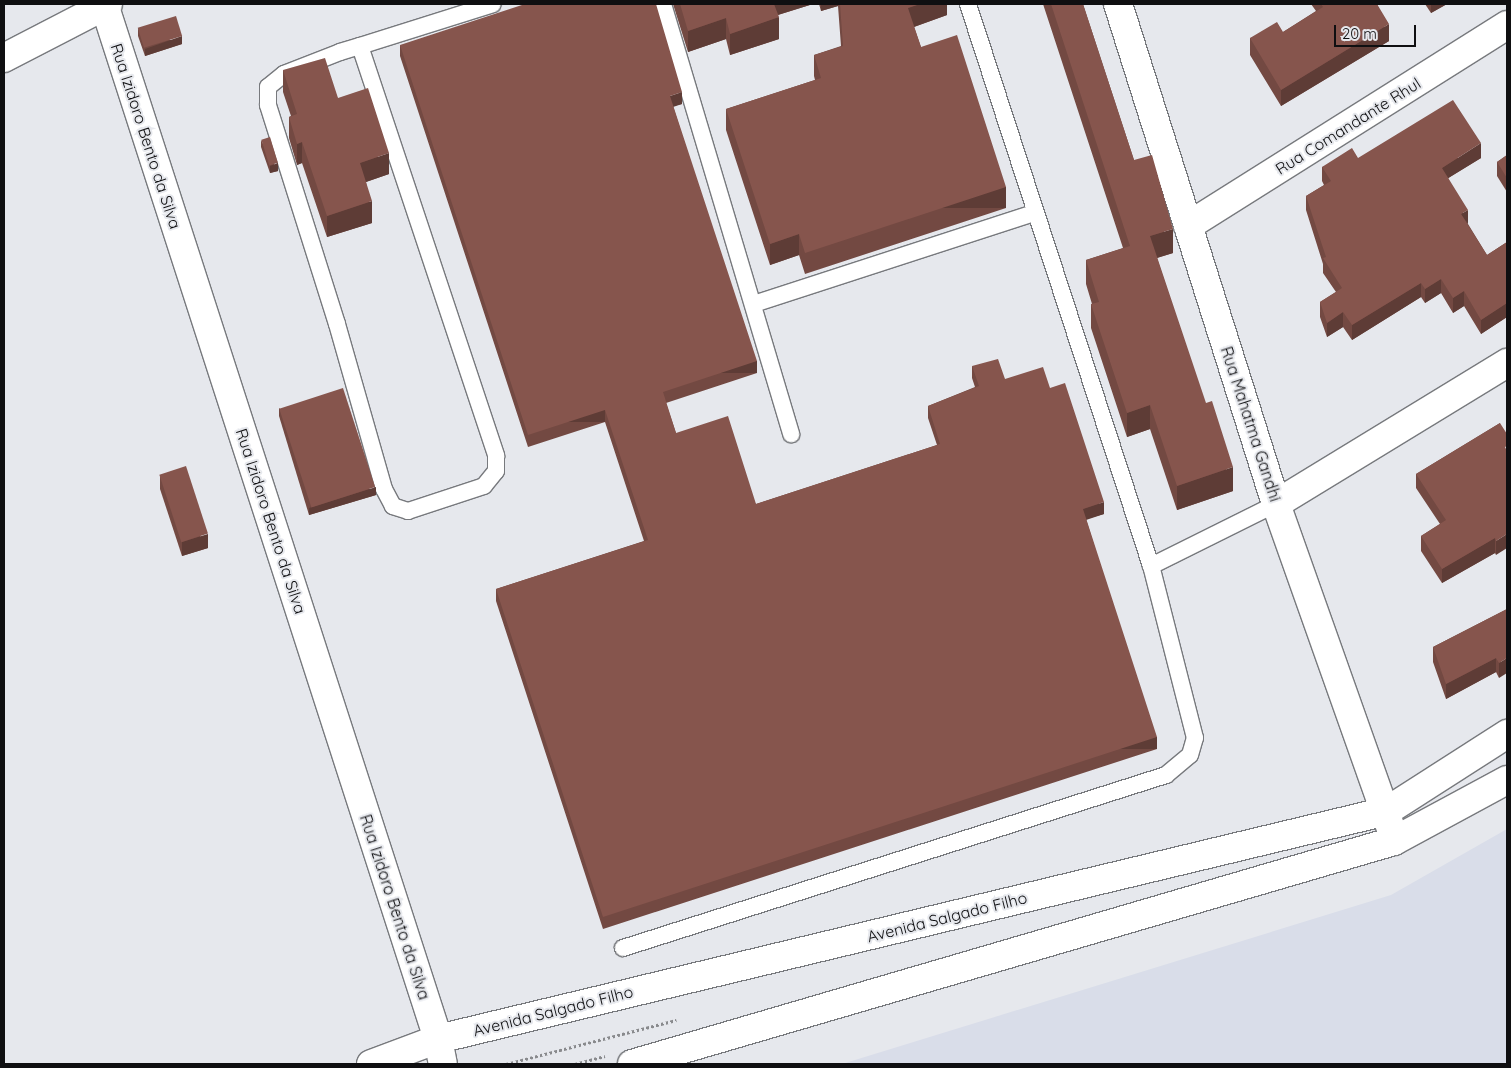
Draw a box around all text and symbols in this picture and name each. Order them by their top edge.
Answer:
scale bar [1336,15,1418,47]
text: 20 m [1342,24,1377,43]
street label: Rua Izidoro Bento da Silva [107,41,185,231]
street label: Rua Comandante Rhul [1272,74,1424,178]
street label: Rua Mahatma Gandhi [1217,344,1285,504]
street label: Rua Izidoro Bento da Silva [232,426,310,616]
street label: Rua Izidoro Bento da Silva [356,812,434,1002]
street label: Avenida Salgado Filho [865,888,1029,946]
street label: Avenida Salgado Filho [471,982,635,1040]

